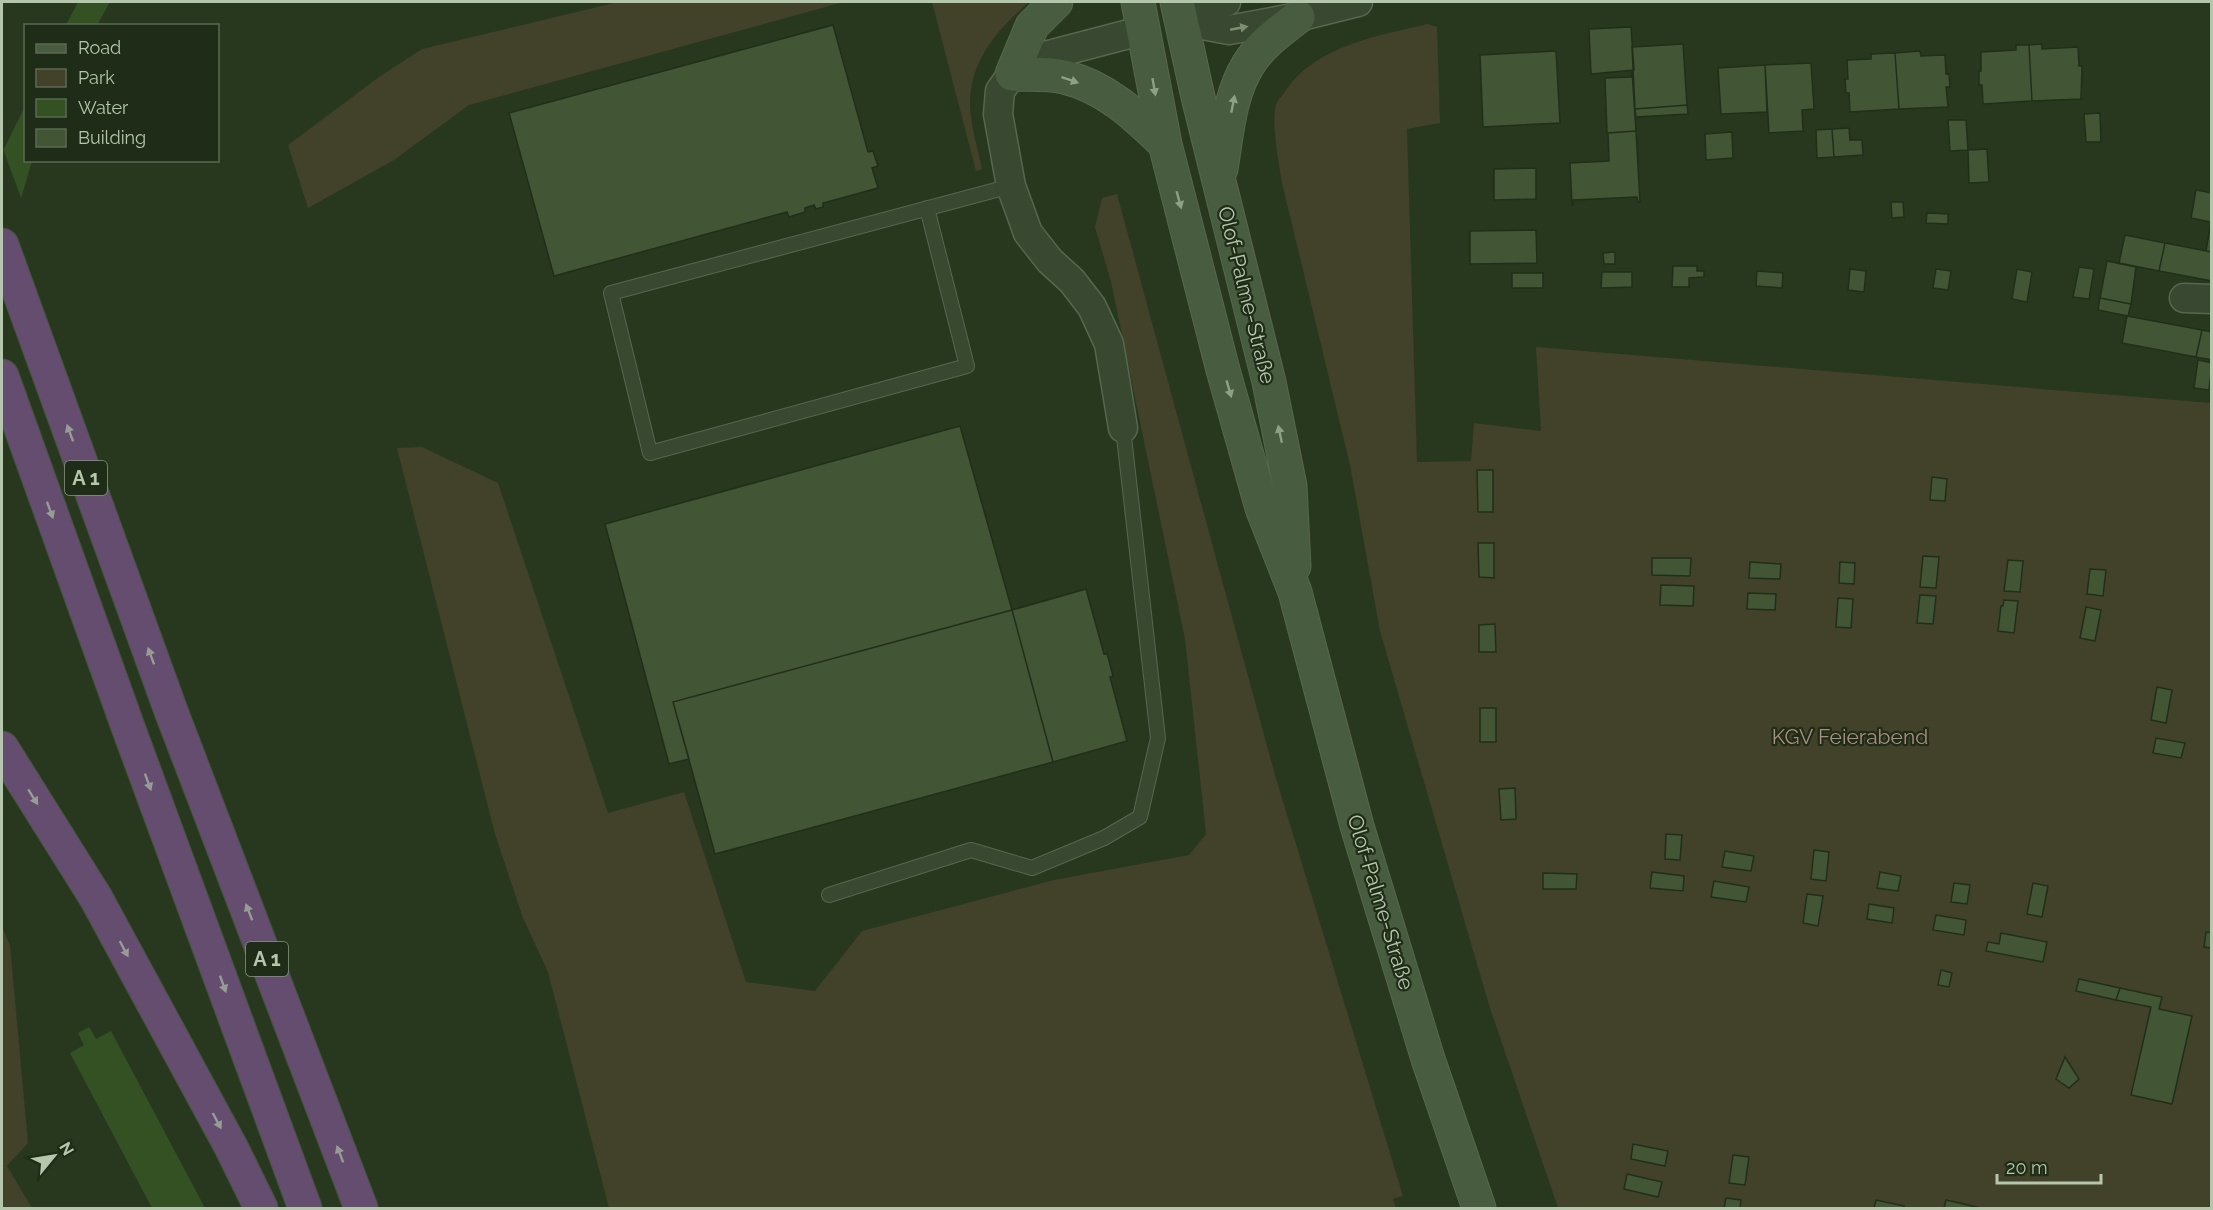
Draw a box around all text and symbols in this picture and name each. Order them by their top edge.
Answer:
one-way arrow [1230,23,1249,32]
legend [24,24,219,162]
text: Road [78,37,121,58]
text: Park [78,67,115,88]
one-way arrow [1061,75,1079,85]
one-way arrow [1150,78,1159,97]
one-way arrow [1229,94,1238,113]
text: Water [78,97,129,118]
text: Building [78,127,146,148]
one-way arrow [1175,191,1185,210]
street label: Olof-Palme-Straße [1213,204,1281,386]
one-way arrow [1225,380,1234,398]
one-way arrow [65,424,75,442]
one-way arrow [1275,424,1284,443]
road number: A 1 [65,461,107,495]
one-way arrow [45,501,55,519]
one-way arrow [146,647,156,665]
park label: KGV Feierabend [1772,724,1928,749]
one-way arrow [143,773,153,791]
one-way arrow [27,789,38,805]
street label: Olof-Palme-Straße [1342,811,1420,993]
one-way arrow [244,903,254,921]
one-way arrow [119,941,129,958]
road number: A 1 [246,942,288,976]
one-way arrow [218,975,228,993]
one-way arrow [212,1112,222,1129]
north arrow [24,1126,84,1186]
text: N [55,1139,78,1159]
one-way arrow [335,1145,345,1163]
scale bar [1997,1147,2100,1185]
text: 20 m [2006,1157,2048,1178]

